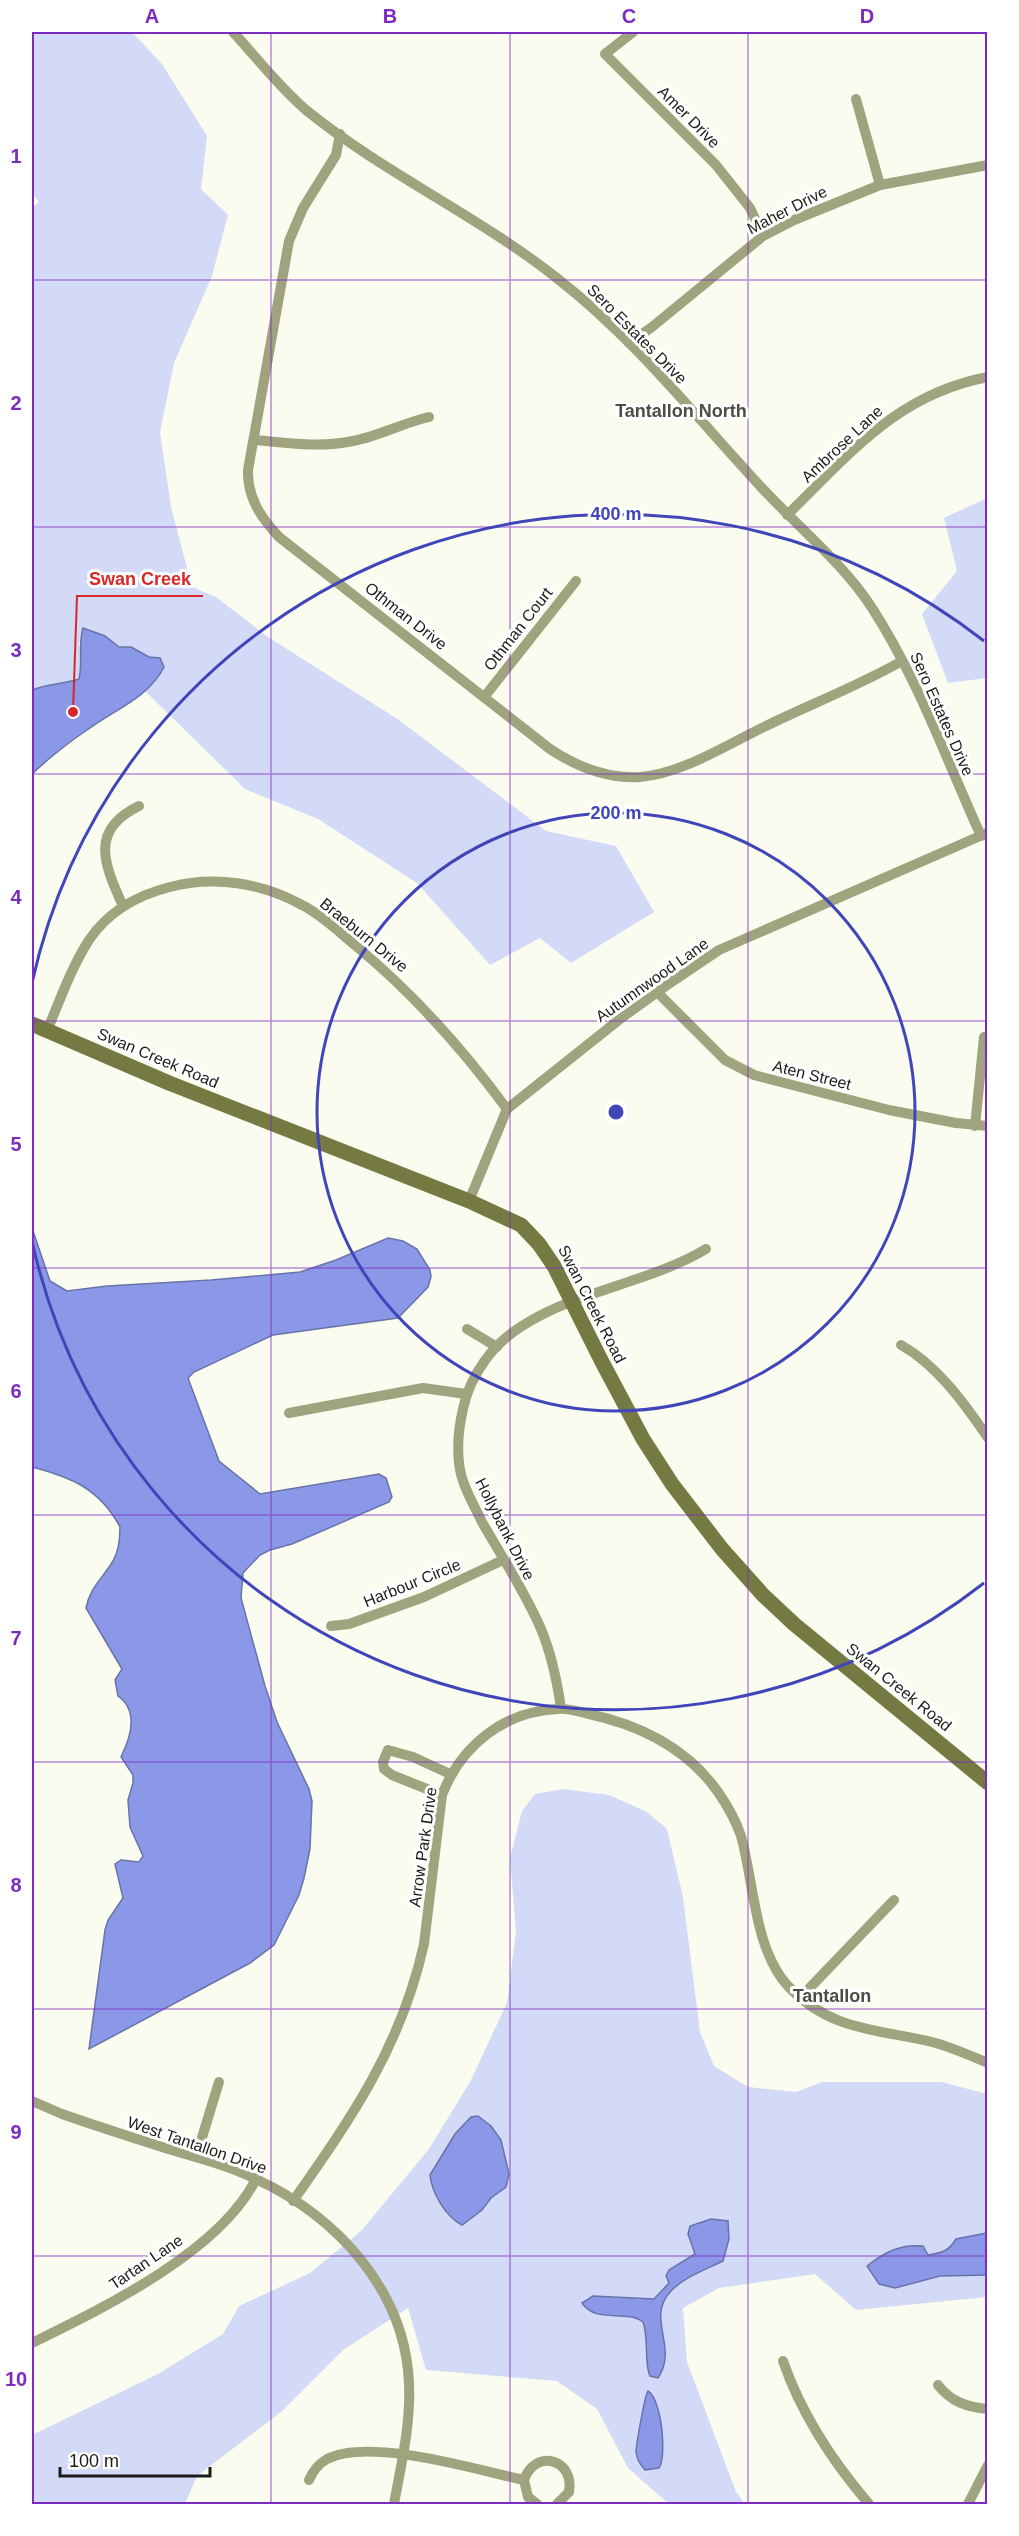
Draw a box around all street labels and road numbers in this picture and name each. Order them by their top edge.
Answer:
street label: Amer Drive [655,83,723,151]
street label: Maher Drive [744,183,830,237]
street label: Sero Estates Drive [584,281,690,387]
street label: Ambrose Lane [798,402,886,486]
street label: Othman Drive [362,579,450,653]
street label: Othman Court [480,584,556,674]
street label: Sero Estates Drive [907,650,977,778]
street label: Braeburn Drive [317,895,411,976]
street label: Autumnwood Lane [592,935,712,1025]
street label: Swan Creek Road [95,1025,221,1091]
street label: Aten Street [771,1057,853,1093]
street label: Swan Creek Road [555,1242,629,1366]
street label: Hollybank Drive [472,1475,538,1583]
street label: Harbour Circle [361,1556,463,1610]
street label: Swan Creek Road [843,1640,955,1734]
street label: Arrow Park Drive [406,1786,440,1908]
street label: West Tantallon Drive [125,2113,269,2177]
street label: Tartan Lane [106,2231,186,2293]

